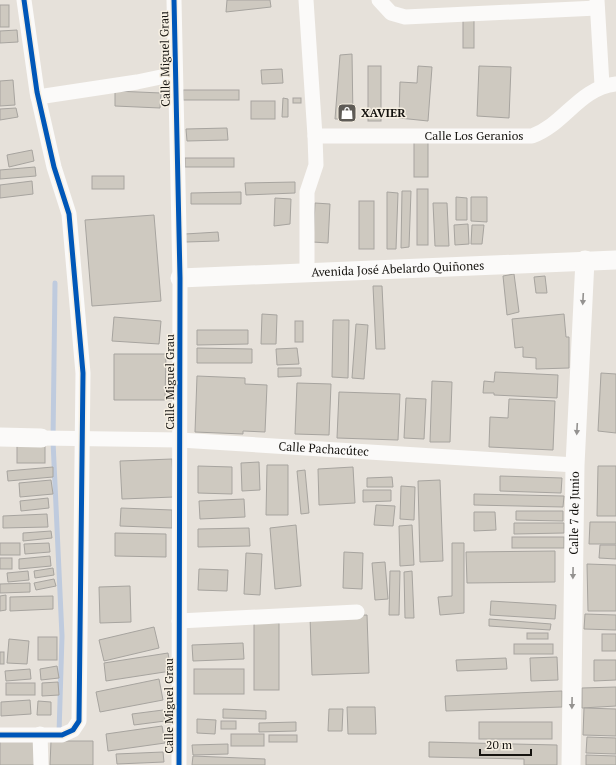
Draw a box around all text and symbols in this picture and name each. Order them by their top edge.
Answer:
street label: Calle Miguel Grau [156,11,173,107]
shop icon: XAVIER [336,102,358,124]
place label: XAVIER [361,105,406,120]
street label: Calle Los Geranios [425,128,523,143]
street label: Avenida José Abelardo Quiñones [311,257,485,280]
one-way arrow [580,293,587,305]
street label: Calle Miguel Grau [162,334,177,430]
one-way arrow [573,423,580,435]
street label: Calle Pachacútec [278,438,370,459]
street label: Calle 7 de Junio [566,471,582,555]
one-way arrow [570,567,577,579]
street label: Calle Miguel Grau [161,658,176,754]
one-way arrow [569,697,575,710]
scale bar [480,731,531,757]
text: 20 m [486,737,513,752]

